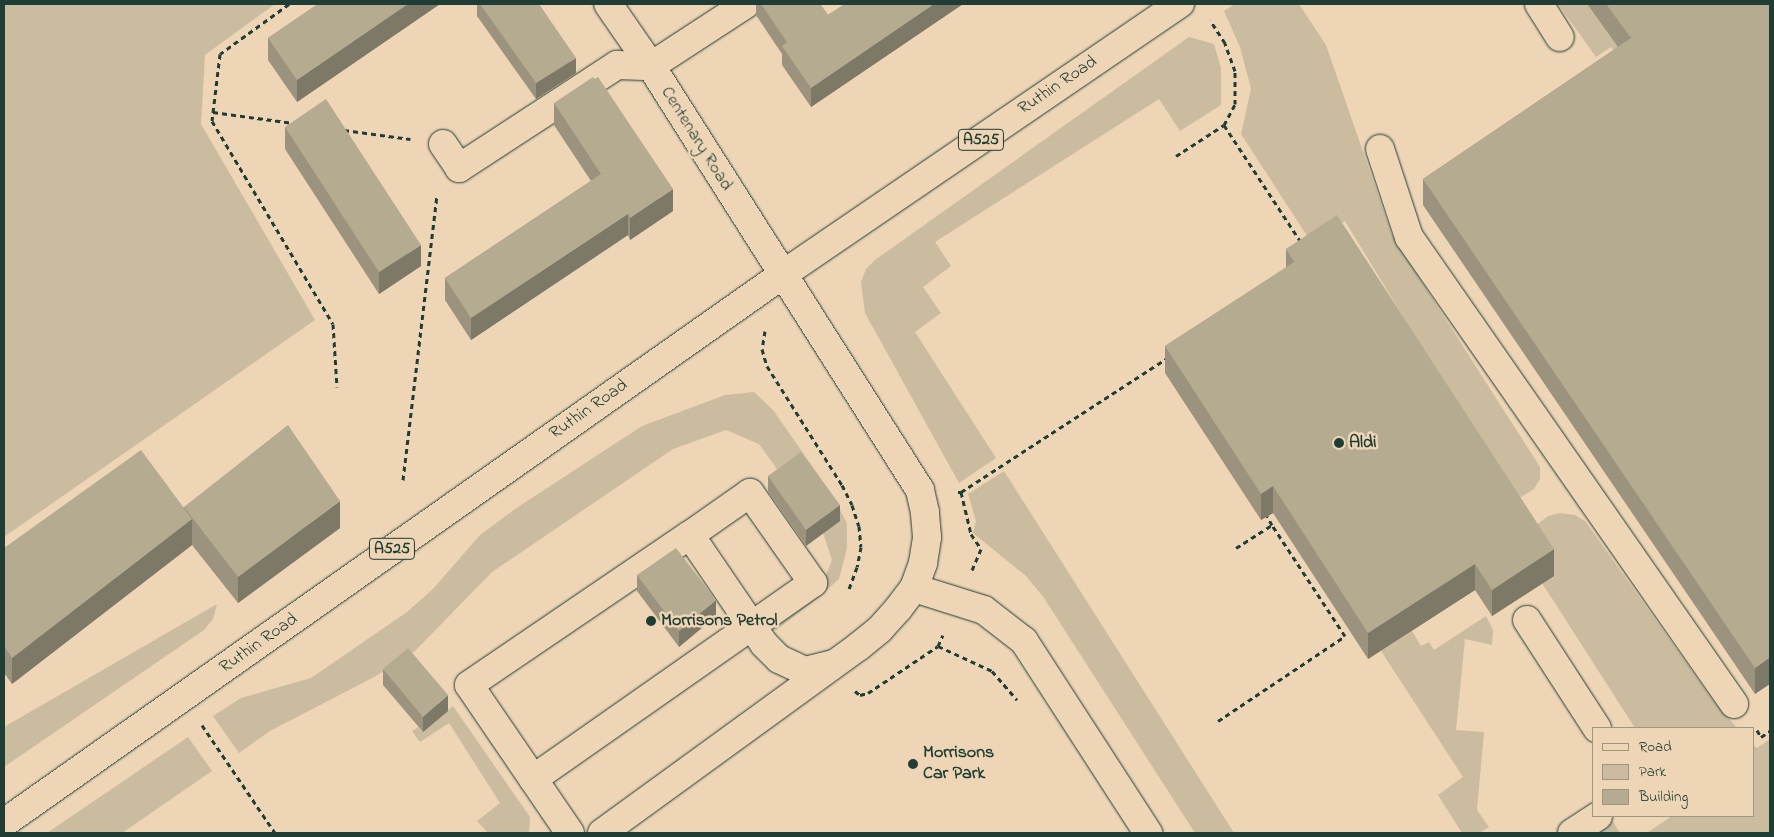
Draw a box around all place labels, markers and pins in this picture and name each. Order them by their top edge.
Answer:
place label: Aldi [1349,432,1376,454]
marker: Aldi [1333,437,1345,449]
place label: Morrisons Petrol [661,610,778,632]
marker: Morrisons Petrol [645,615,657,627]
place label: Morrisons Car Park [923,743,994,786]
marker: Morrisons Car Park [907,758,919,770]

